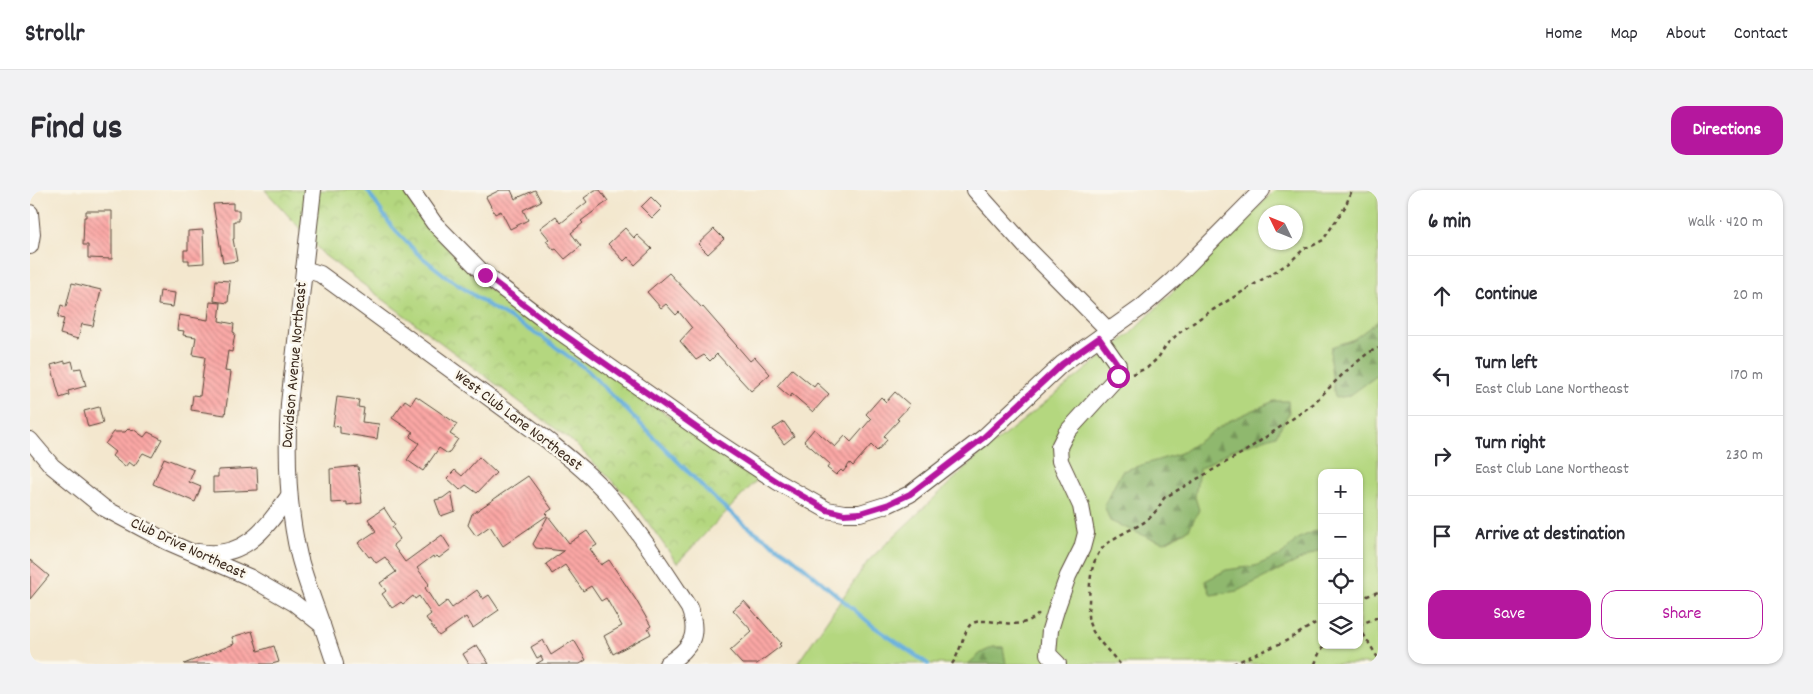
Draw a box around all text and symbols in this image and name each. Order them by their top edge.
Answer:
text: Strollr [25,18,84,52]
text: Home [1545,22,1582,47]
text: Map [1610,22,1638,47]
text: About [1666,22,1706,47]
text: Contact [1734,22,1788,47]
text: Find us [30,105,122,155]
button: Directions [1671,106,1783,155]
north arrow [1258,205,1303,250]
text: 6 min [1428,208,1471,238]
text: Walk · 420 m [1688,211,1763,234]
route end [474,264,497,287]
street label: Davidson Avenue Northeast [276,281,314,449]
icon: ahead [1428,282,1456,310]
text: Continue [1475,282,1537,309]
text: 20 m [1733,284,1763,307]
text: Turn left [1475,351,1538,378]
icon: left [1428,362,1456,390]
text: 170 m [1730,364,1763,387]
street label: West Club Lane Northeast [449,365,587,477]
route start [1107,365,1130,388]
text: East Club Lane Northeast [1475,378,1629,401]
text: Turn right [1475,431,1546,458]
icon: right [1428,442,1456,470]
text: 230 m [1726,444,1763,467]
text: East Club Lane Northeast [1475,458,1629,481]
map controls [1318,469,1363,649]
button: + [1318,469,1363,514]
street label: Club Drive Northeast [126,512,250,586]
button: − [1318,514,1363,559]
icon: arrive [1428,522,1456,550]
text: Arrive at destination [1475,522,1625,549]
button: locate [1318,559,1363,604]
button: Save [1428,590,1591,639]
button: Share [1601,590,1763,639]
button: layers [1318,604,1363,649]

